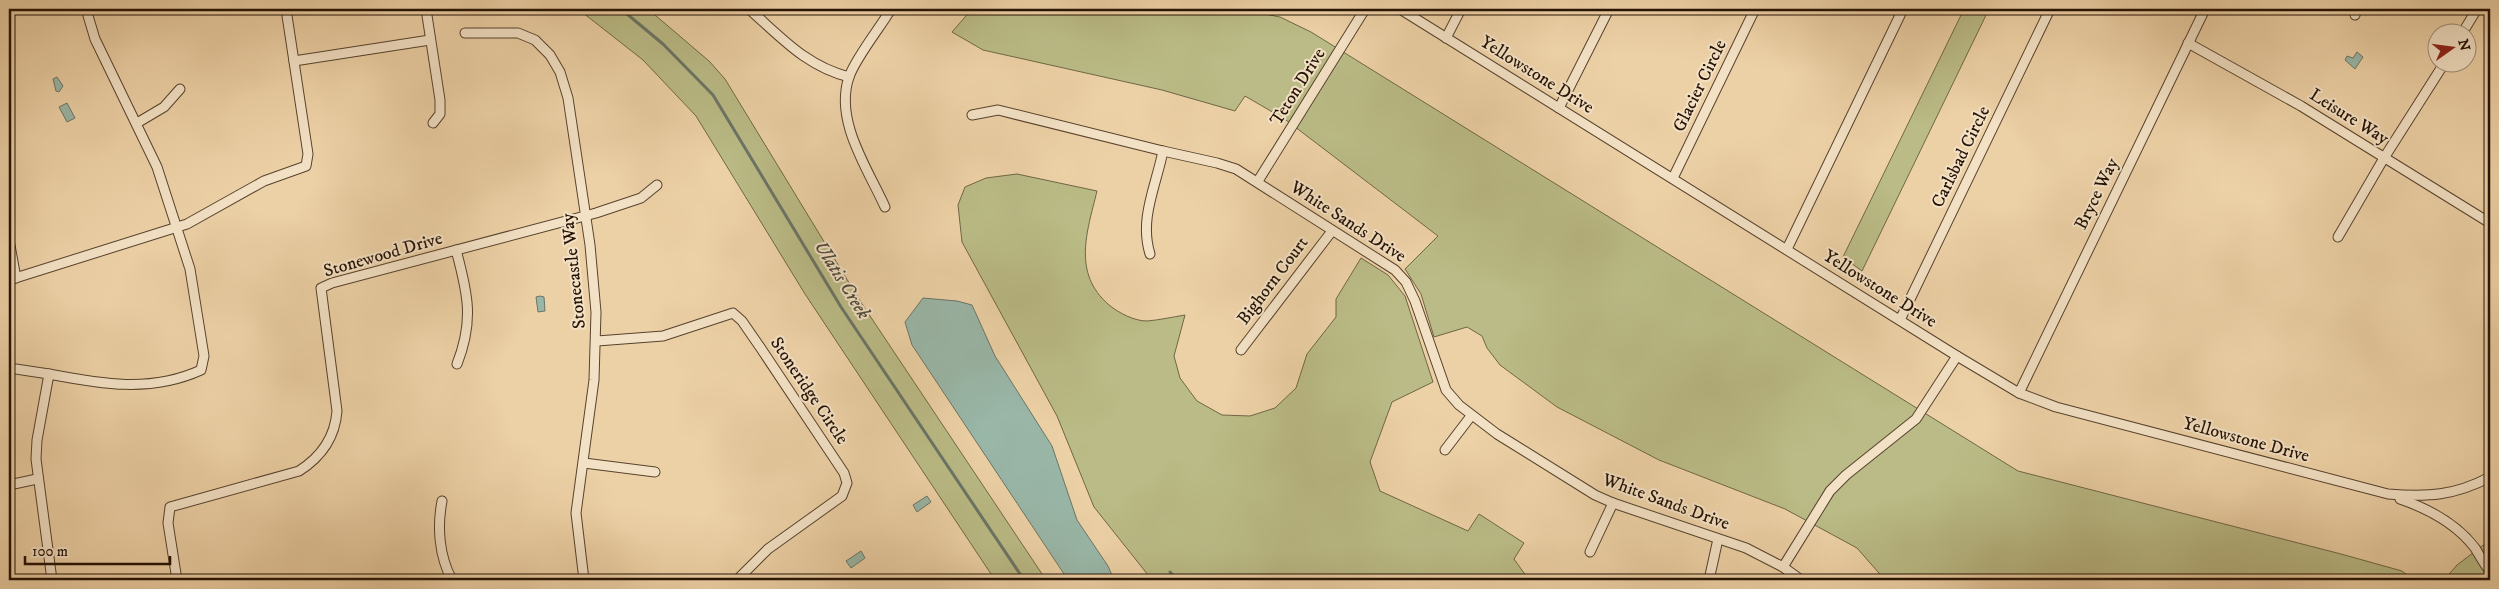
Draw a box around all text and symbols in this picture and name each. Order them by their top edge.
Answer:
north arrow [2426,22,2476,72]
street label: Yellowstone Drive [1476,31,1598,119]
street label: Glacier Circle [1668,36,1732,136]
text: N [2454,37,2474,53]
street label: Teton Drive [1266,44,1330,130]
street label: Leisure Way [2305,84,2393,150]
street label: Carlsbad Circle [1927,103,1995,211]
street label: Bryce Way [2070,154,2124,233]
street label: White Sands Drive [1285,176,1410,268]
street label: Stonecastle Way [557,212,591,330]
street label: Stonewood Drive [321,228,445,282]
street label: Bighorn Court [1233,232,1313,329]
water label: Ulatis Creek [809,237,875,323]
street label: Yellowstone Drive [1819,245,1941,333]
street label: Stoneridge Circle [765,333,853,449]
street label: Yellowstone Drive [2180,413,2312,467]
street label: White Sands Drive [1599,468,1732,535]
scale bar [25,534,170,566]
text: 100 m [32,542,68,561]

